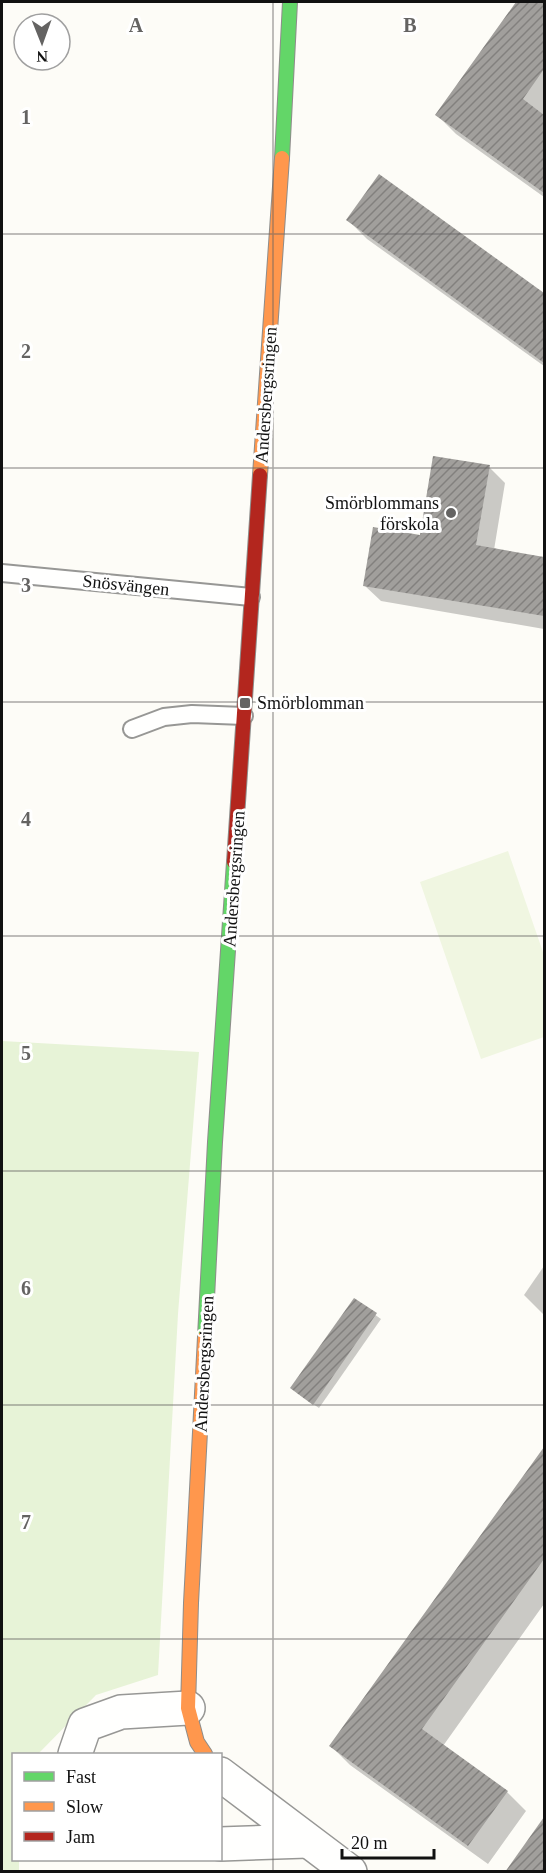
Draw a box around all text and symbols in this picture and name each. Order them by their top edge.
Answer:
north arrow [12,12,72,72]
text: A [129,14,144,36]
text: B [403,14,417,36]
text: N [36,48,48,65]
text: 1 [21,106,31,128]
street label: Andersbergsringen [251,326,281,464]
text: 2 [21,340,31,362]
place label: Smörblommans förskola [325,493,439,534]
marker: Smörblommans förskola [444,506,458,520]
street label: Snösvängen [82,571,170,599]
text: 3 [21,574,31,596]
place label: Smörblomman [257,693,364,713]
marker: Smörblomman [238,696,252,710]
text: 4 [21,808,31,830]
street label: Andersbergsringen [219,810,249,948]
text: 5 [21,1042,31,1064]
text: 6 [21,1277,31,1299]
street label: Andersbergsringen [190,1295,218,1433]
text: 7 [21,1511,31,1533]
legend [12,1753,222,1861]
text: Fast [66,1767,96,1787]
text: Slow [66,1797,103,1817]
scale bar [342,1822,434,1860]
text: Jam [66,1827,95,1847]
text: 20 m [351,1833,388,1853]

